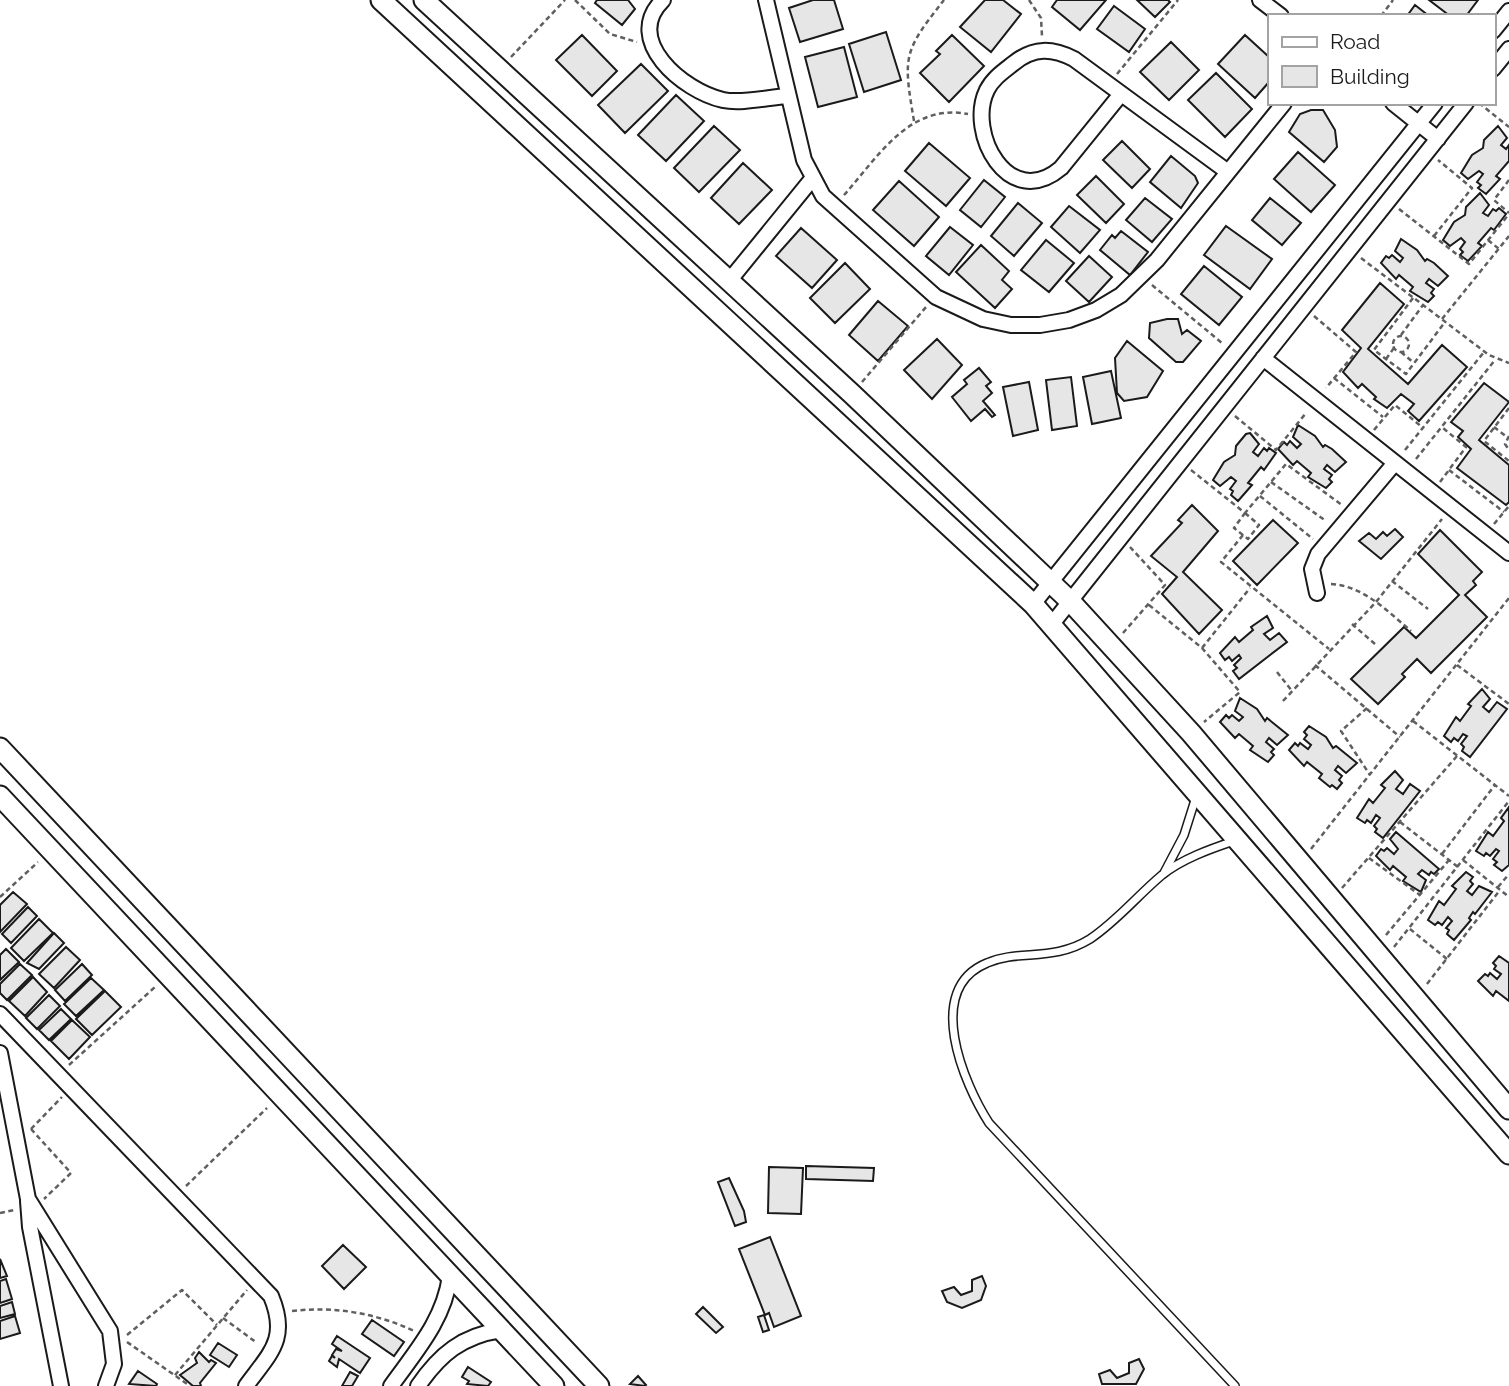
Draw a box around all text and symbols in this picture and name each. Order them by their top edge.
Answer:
legend [1268,14,1495,105]
text: Road [1330,29,1380,54]
text: Building [1330,64,1410,89]

